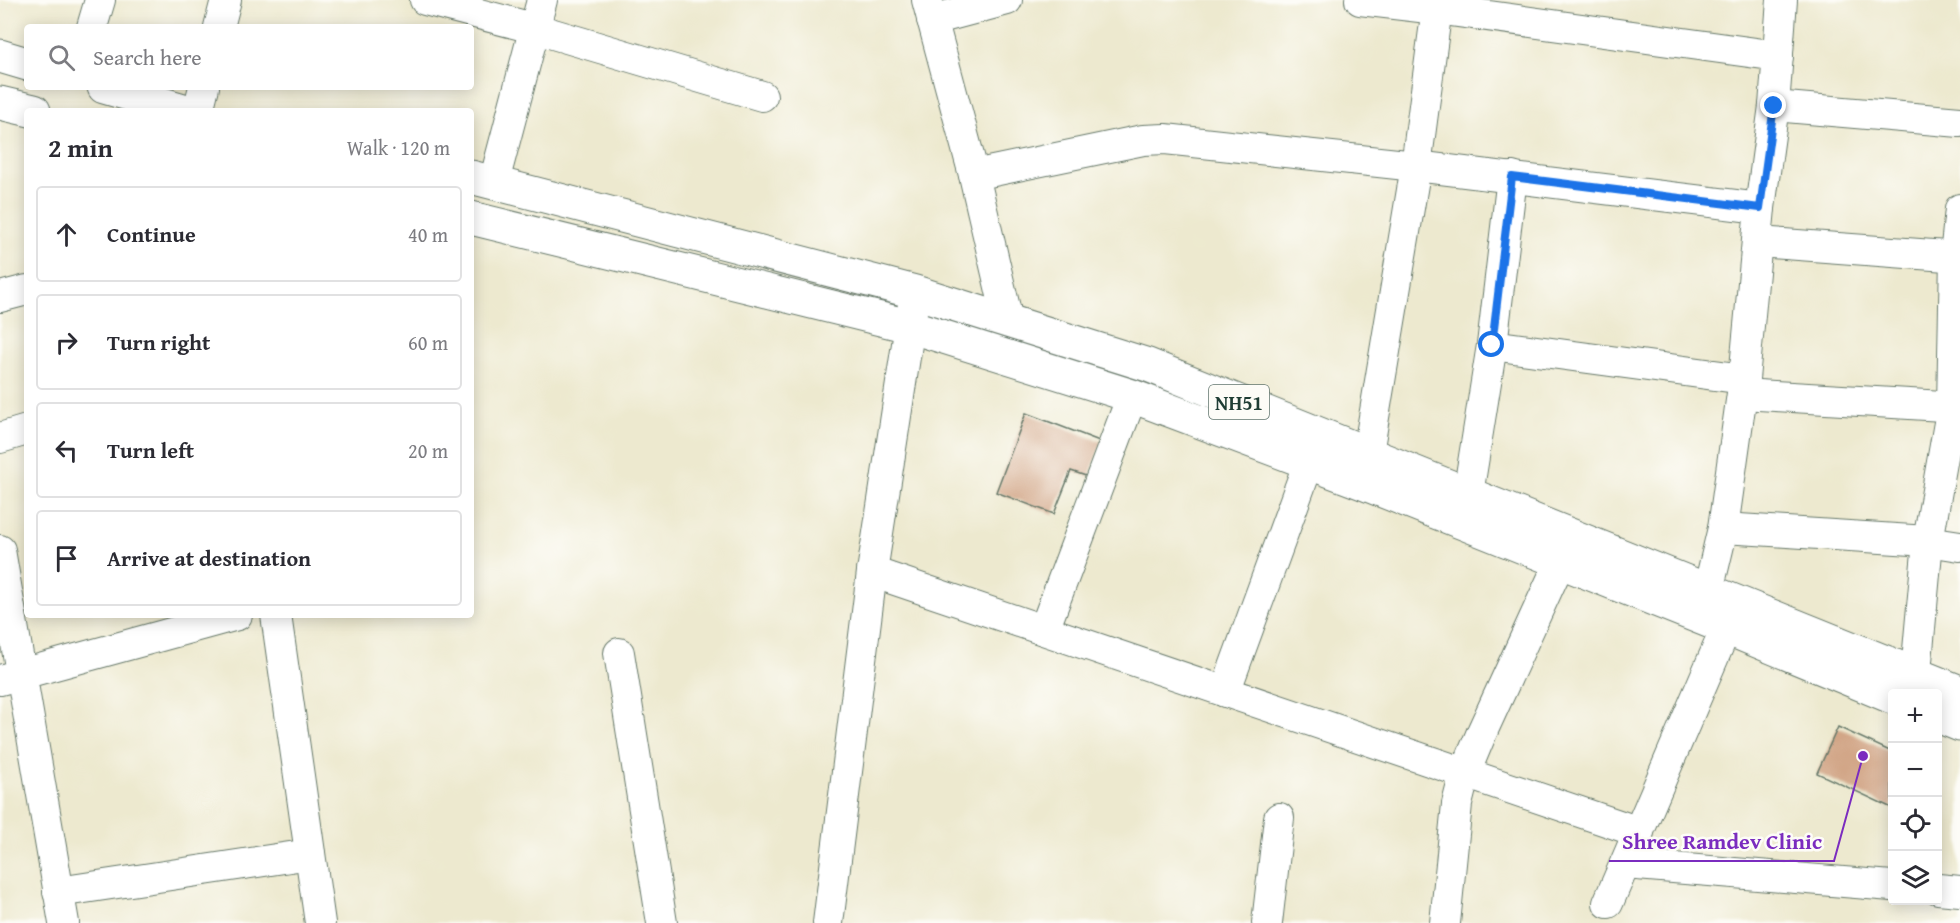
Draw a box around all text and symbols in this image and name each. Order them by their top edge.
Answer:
search box [24,24,474,90]
icon: search [45,41,78,74]
text: Search here [93,41,202,73]
route end [1760,92,1786,118]
text: 2 min [48,128,113,167]
text: Walk · 120 m [347,133,450,162]
icon: ahead [50,218,83,251]
text: Continue [107,218,196,250]
text: 40 m [408,220,448,249]
icon: right [50,326,83,359]
text: Turn right [107,326,210,358]
text: 60 m [408,328,448,357]
route start [1478,331,1504,357]
road number: NH51 [1209,385,1269,419]
icon: left [50,434,83,467]
text: Turn left [107,434,194,466]
text: 20 m [408,436,448,465]
icon: arrive [50,542,83,575]
text: Arrive at destination [107,542,311,574]
map controls [1888,689,1942,905]
button: + [1888,689,1942,743]
button: − [1888,743,1942,797]
button: locate [1888,797,1942,851]
callout: Shree Ramdev Clinic [1609,821,1834,861]
text: Shree Ramdev Clinic [1622,825,1822,857]
button: layers [1888,851,1942,905]

